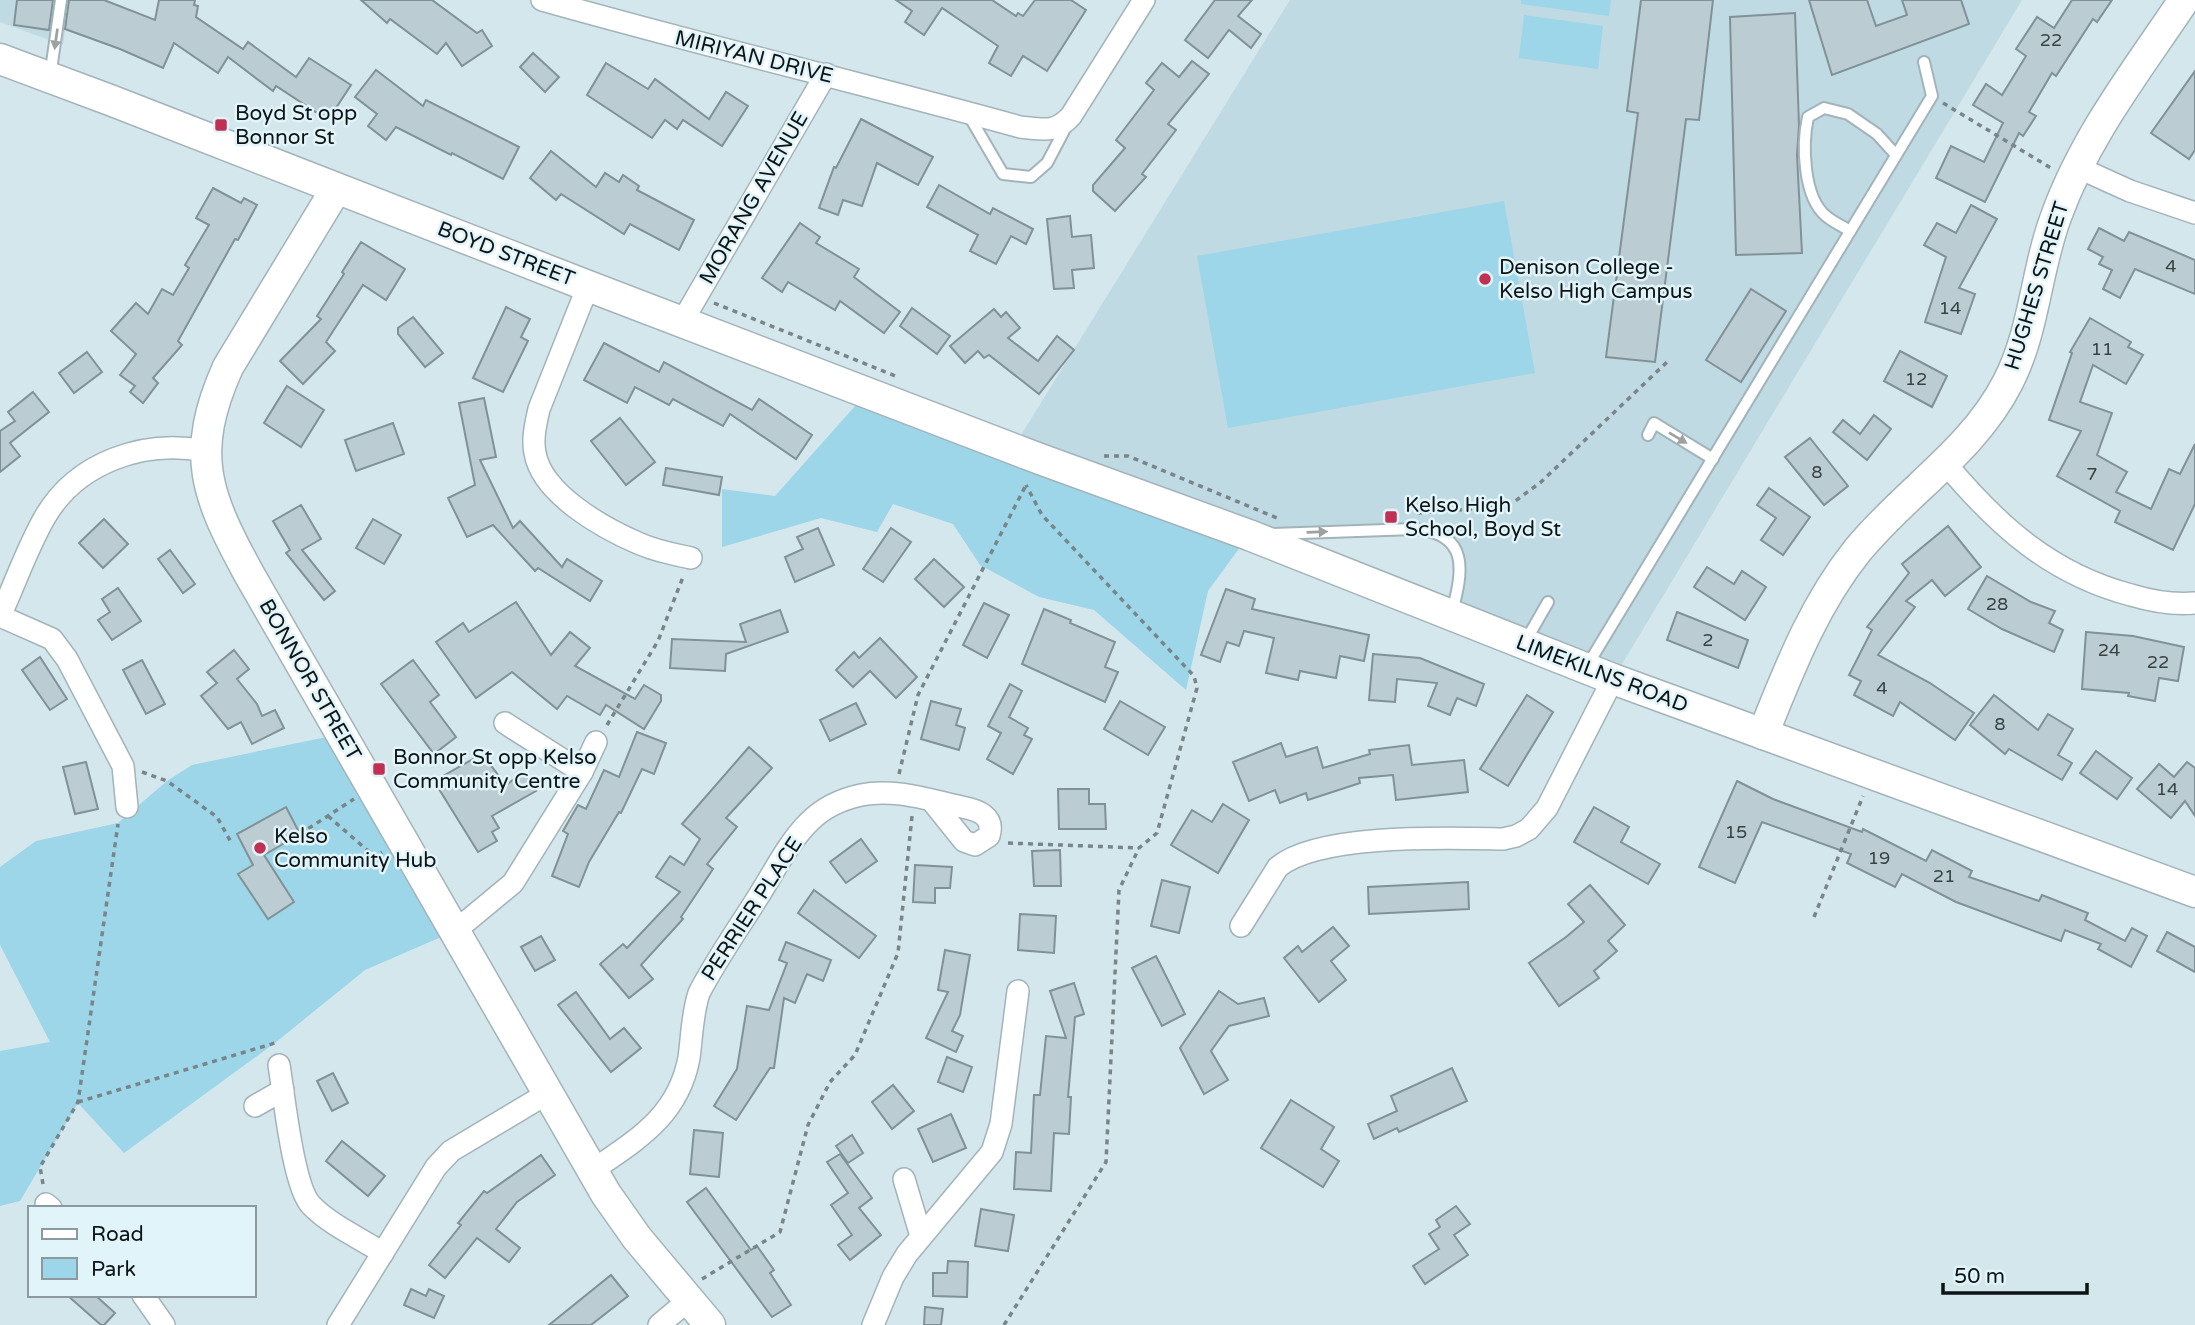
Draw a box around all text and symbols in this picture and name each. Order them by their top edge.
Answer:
street label: MIRIYAN DRIVE [672,25,836,89]
one-way arrow [50,28,61,50]
house number: 22 [2040,29,2062,51]
place label: Boyd St opp Bonnor St [235,101,357,150]
street label: MORANG AVENUE [694,107,814,289]
marker: Boyd St opp Bonnor St [213,117,229,133]
street label: HUGHES STREET [1999,199,2075,373]
street label: BOYD STREET [434,216,578,292]
place label: Denison College - Kelso High Campus [1499,255,1693,304]
house number: 4 [2165,255,2177,277]
marker: Denison College - Kelso High Campus [1477,271,1493,287]
house number: 14 [1939,297,1961,319]
house number: 11 [2091,338,2113,360]
house number: 12 [1905,368,1927,390]
one-way arrow [1668,431,1687,444]
house number: 8 [1811,461,1823,483]
house number: 7 [2086,463,2098,485]
place label: Kelso High School, Boyd St [1405,493,1561,542]
marker: Kelso High School, Boyd St [1383,509,1399,525]
one-way arrow [1307,527,1329,538]
house number: 28 [1986,593,2008,615]
street label: BONNOR STREET [254,595,367,765]
house number: 2 [1702,629,1714,651]
street label: LIMEKILNS ROAD [1512,630,1692,718]
house number: 24 [2098,639,2120,661]
house number: 22 [2147,651,2169,673]
house number: 4 [1876,677,1888,699]
house number: 8 [1994,713,2006,735]
place label: Bonnor St opp Kelso Community Centre [393,745,597,794]
marker: Bonnor St opp Kelso Community Centre [371,761,387,777]
house number: 14 [2156,778,2178,800]
house number: 15 [1725,821,1747,843]
place label: Kelso Community Hub [274,824,437,873]
street label: PERRIER PLACE [696,832,808,986]
marker: Kelso Community Hub [252,840,268,856]
house number: 19 [1868,847,1890,869]
house number: 21 [1933,865,1955,887]
legend [28,1206,256,1297]
text: Road [91,1222,144,1247]
scale bar [1943,1252,2086,1296]
text: Park [91,1257,136,1282]
text: 50 m [1954,1264,2005,1289]

